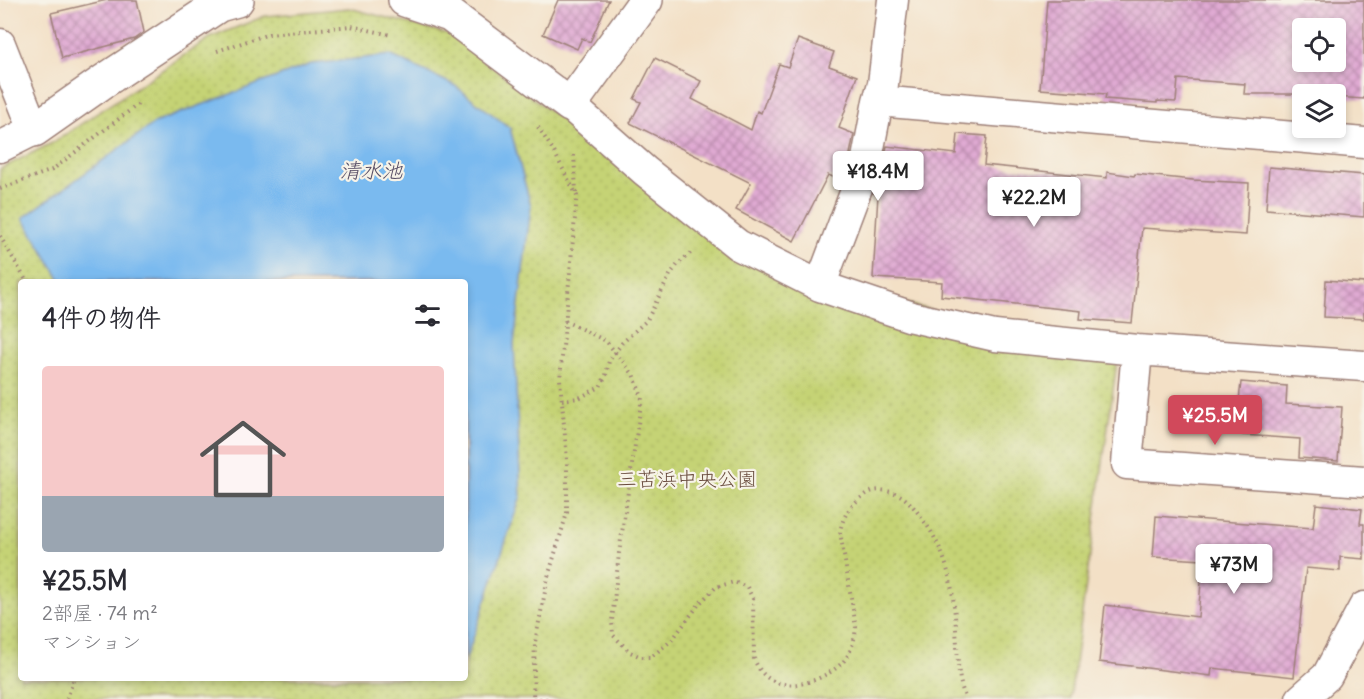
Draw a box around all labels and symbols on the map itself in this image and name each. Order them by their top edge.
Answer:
pin: ¥18.4M [829,151,927,202]
water label: 清水池 [340,157,403,184]
pin: ¥22.2M [985,177,1083,228]
pin: ¥25.5M [1166,395,1264,446]
park label: 三苫浜中央公園 [617,466,757,491]
pin: ¥73M [1198,544,1270,595]

